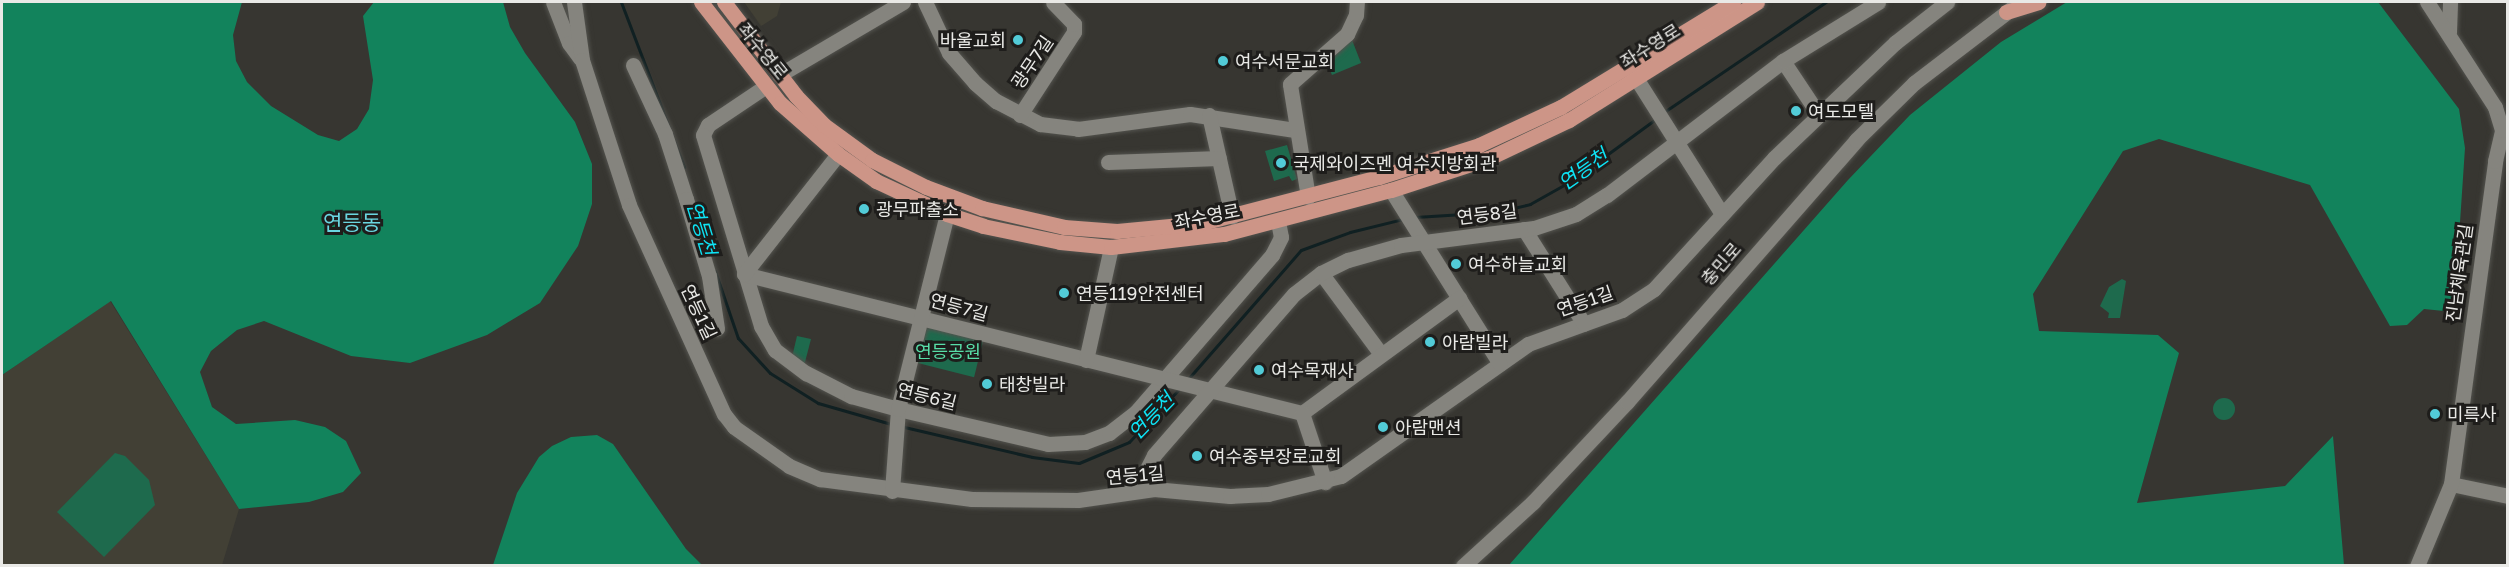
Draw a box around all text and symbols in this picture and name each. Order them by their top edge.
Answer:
street label: 좌수영로 [734,18,792,84]
street label: 좌수영로 [1616,19,1684,73]
place label: 바울교회 [940,29,1006,51]
street label: 광무7길 [1006,31,1058,93]
marker: 바울교회 [1011,33,1025,47]
place label: 여수서문교회 [1235,50,1334,72]
marker: 여수서문교회 [1216,54,1230,68]
place label: 여도모텔 [1808,100,1874,122]
marker: 여도모텔 [1789,104,1803,118]
water label: 연등천 [1554,143,1612,195]
place label: 국제와이즈멘 여수지방회관 [1293,152,1496,174]
marker: 국제와이즈멘 여수지방회관 [1274,156,1288,170]
water label: 연등천 [682,198,722,258]
place label: 광무파출소 [876,198,959,220]
street label: 좌수영로 [1172,199,1242,233]
street label: 연등8길 [1456,200,1518,228]
marker: 광무파출소 [857,202,871,216]
district label: 연등동 [323,209,381,235]
street label: 진남체육관길 [2441,222,2477,324]
street label: 충민로 [1697,238,1745,290]
place label: 여수하늘교회 [1468,253,1567,275]
marker: 여수하늘교회 [1449,257,1463,271]
street label: 연등1길 [677,281,721,343]
street label: 연등1길 [1554,281,1616,321]
place label: 연등119안전센터 [1076,282,1204,304]
marker: 연등119안전센터 [1057,286,1071,300]
street label: 연등7길 [928,289,990,325]
place label: 아람빌라 [1442,331,1508,353]
marker: 아람빌라 [1423,335,1437,349]
park label: 연등공원 [915,340,981,362]
place label: 여수목재사 [1271,359,1354,381]
marker: 여수목재사 [1252,363,1266,377]
place label: 태창빌라 [999,373,1065,395]
marker: 태창빌라 [980,377,994,391]
street label: 연등6길 [895,378,959,414]
water label: 연등천 [1123,388,1179,444]
place label: 미륵사 [2447,403,2497,425]
marker: 미륵사 [2428,407,2442,421]
place label: 아람맨션 [1395,416,1461,438]
marker: 아람맨션 [1376,420,1390,434]
place label: 여수중부장로교회 [1209,445,1341,467]
marker: 여수중부장로교회 [1190,449,1204,463]
street label: 연등1길 [1105,462,1165,488]

